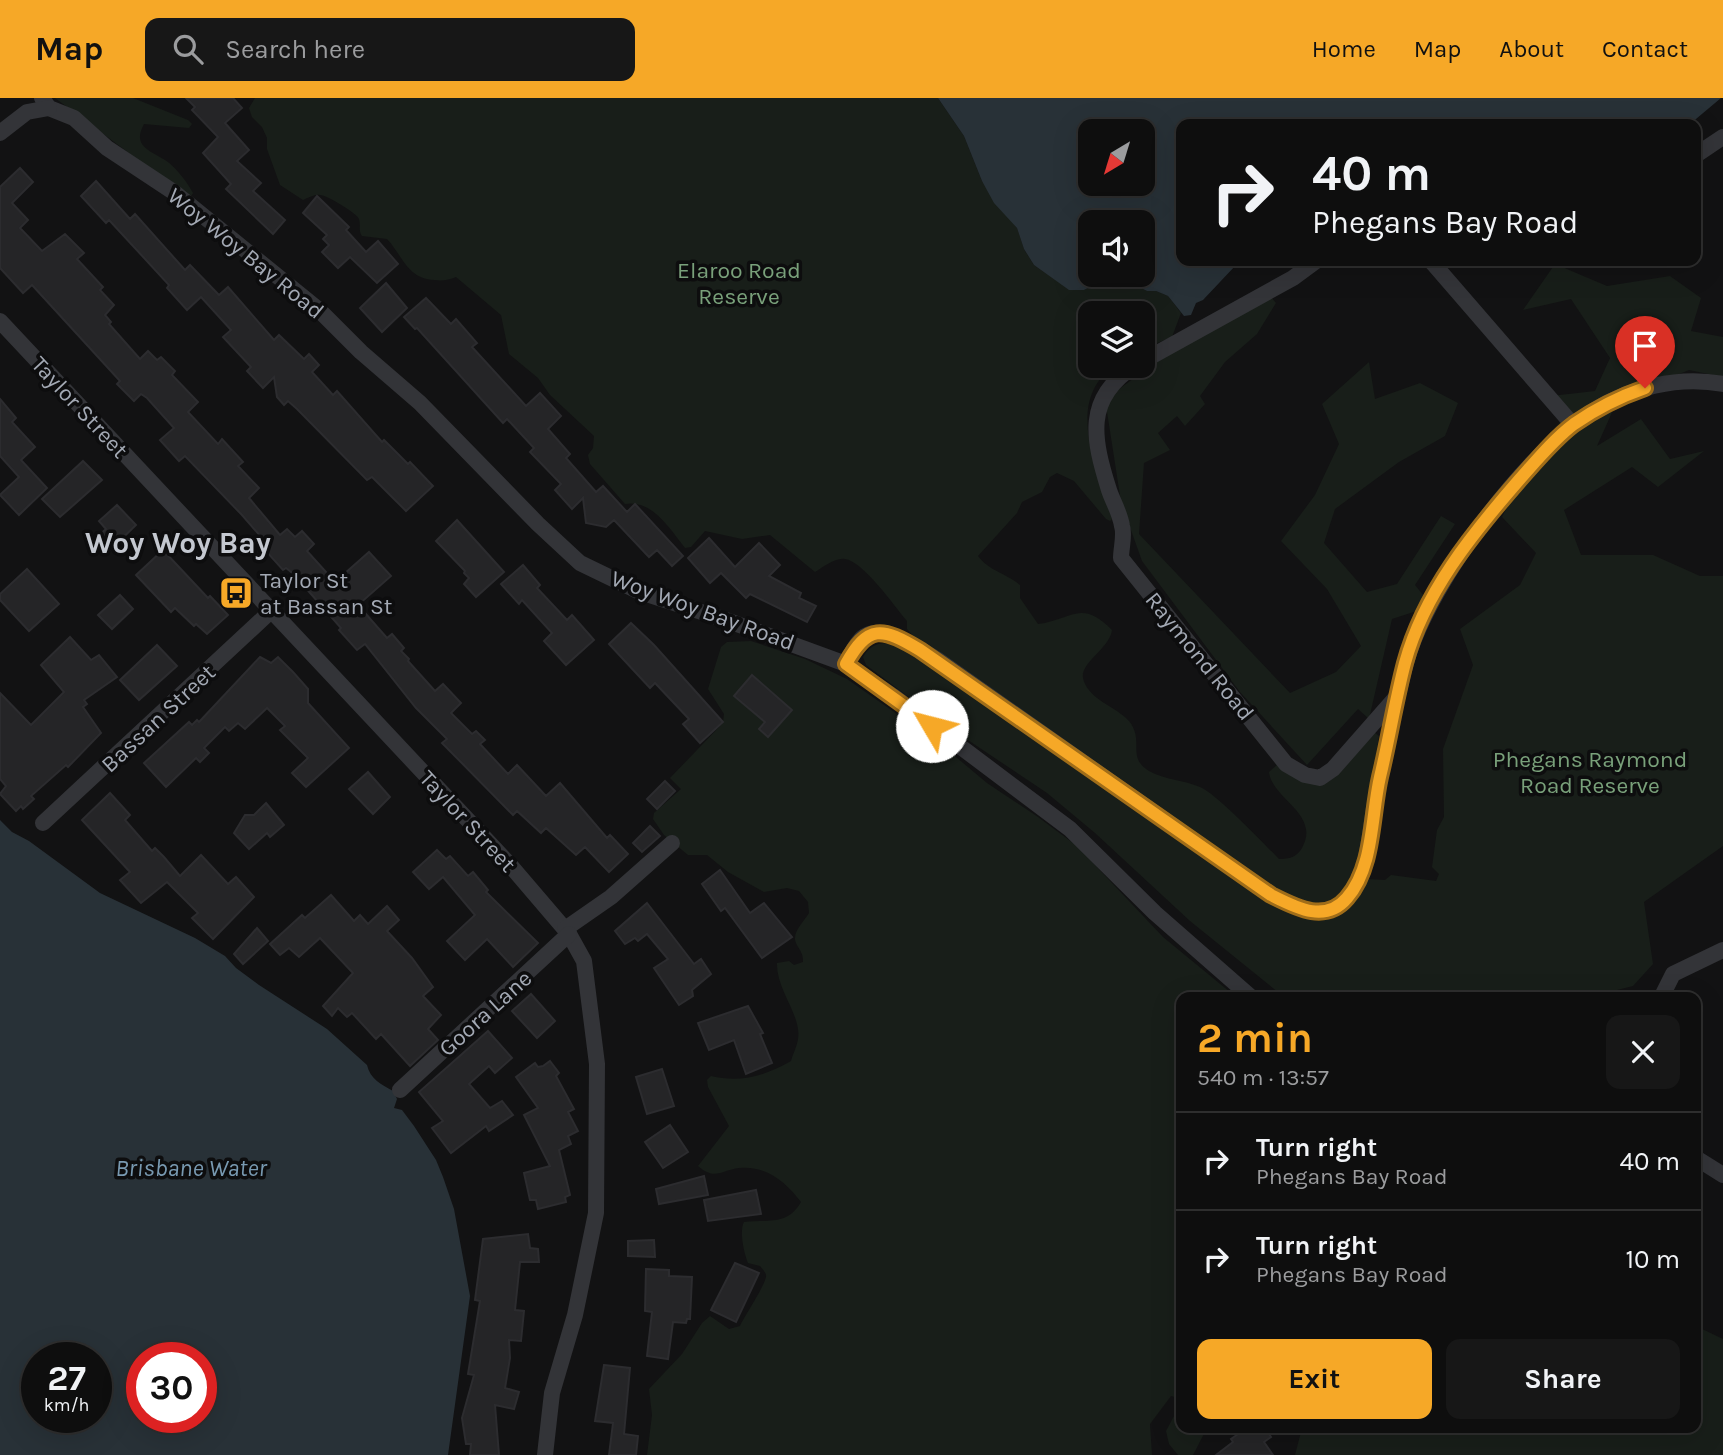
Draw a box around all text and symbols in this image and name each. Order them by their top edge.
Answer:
search box [145,18,635,81]
text: Map [35,30,103,68]
icon: search [169,30,207,68]
text: Search here [225,34,365,65]
text: Home [1312,35,1376,63]
text: Map [1414,35,1461,63]
text: About [1499,35,1564,63]
text: Contact [1602,35,1688,63]
north arrow [1078,119,1155,196]
map controls [1078,119,1155,378]
text: 40 m [1312,145,1431,202]
icon: right [1197,147,1288,238]
street label: Woy Woy Bay Road [162,182,329,325]
text: Phegans Bay Road [1312,204,1579,241]
button: sound [1078,210,1155,287]
park label: Elaroo Road Reserve [677,257,801,310]
button: layers [1078,301,1155,378]
pin [1615,316,1675,388]
icon: arrive [1626,327,1664,365]
street label: Taylor Street [26,351,134,464]
district label: Woy Woy Bay [85,525,271,561]
street label: Woy Woy Bay Road [607,565,798,656]
place label: Taylor St at Bassan St [260,567,393,620]
bus stop icon: Taylor St at Bassan St [217,574,255,612]
street label: Raymond Road [1140,587,1260,726]
street label: Bassan Street [96,658,221,778]
position arrow [895,689,969,763]
park label: Phegans Raymond Road Reserve [1493,746,1687,799]
street label: Taylor Street [414,765,522,878]
street label: Goora Lane [433,965,537,1062]
text: 2 min [1197,1013,1313,1063]
button: close [1606,1015,1680,1089]
text: 540 m · 13:57 [1197,1064,1329,1091]
text: Turn right [1256,1132,1377,1163]
icon: right [1197,1142,1235,1180]
text: 40 m [1620,1146,1680,1177]
water label: Brisbane Water [115,1154,268,1182]
text: Phegans Bay Road [1256,1163,1448,1190]
text: Turn right [1256,1230,1377,1261]
icon: right [1197,1240,1235,1278]
text: 10 m [1625,1244,1680,1275]
text: Phegans Bay Road [1256,1261,1448,1288]
button: Exit [1197,1339,1432,1419]
button: Share [1446,1339,1680,1419]
speed limit sign: 30 [126,1342,217,1433]
text: 27 [47,1358,86,1399]
text: km/h [44,1394,89,1416]

